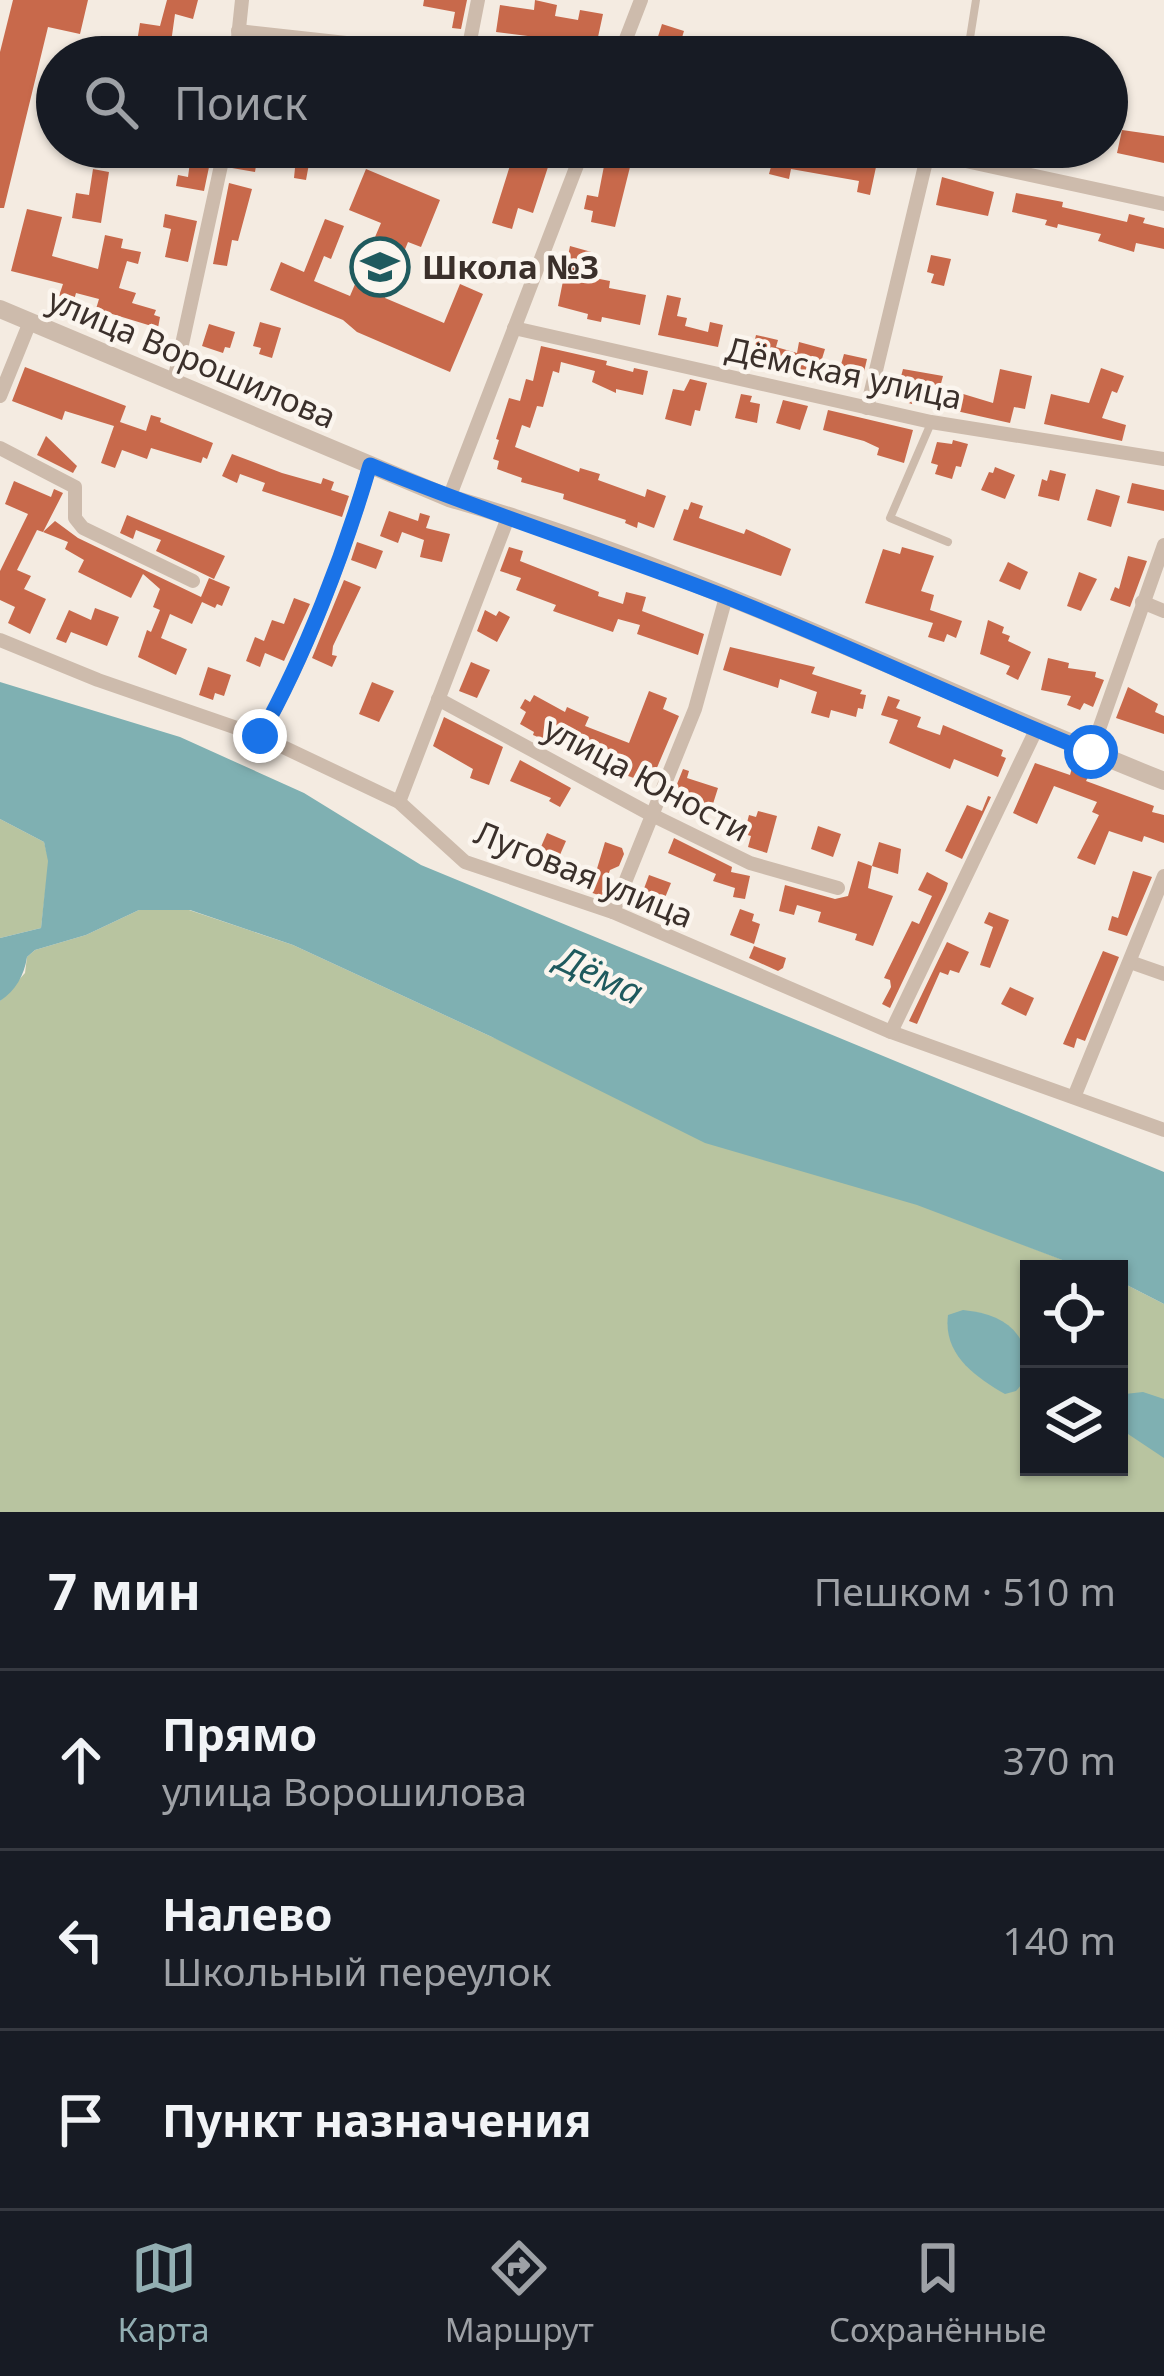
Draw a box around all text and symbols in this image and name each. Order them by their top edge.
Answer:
search box [36,36,1128,168]
icon: search [78,69,144,135]
text: Поиск [174,72,308,133]
school or university icon: Школа №3 [349,236,411,298]
place label: Школа №3 [422,244,599,289]
street label: улица Ворошилова [41,277,343,439]
street label: Дёмская улица [722,326,966,419]
street label: улица Юности [536,705,758,852]
route end [233,709,287,763]
route start [1064,725,1118,779]
street label: Луговая улица [468,809,700,938]
water label: Дёма [546,932,651,1016]
map controls [1020,1260,1128,1476]
button: locate [1020,1260,1128,1368]
button: layers [1020,1368,1128,1476]
text: 7 мин [48,1555,201,1625]
text: Пешком · 510 m [814,1564,1116,1617]
text: Прямо [162,1703,317,1764]
icon: ahead [48,1727,114,1793]
text: 370 m [1002,1733,1116,1786]
text: улица Ворошилова [162,1764,527,1817]
text: Налево [162,1883,333,1944]
icon: left [48,1907,114,1973]
text: 140 m [1002,1913,1116,1966]
text: Школьный переулок [162,1944,551,1997]
icon: arrive [48,2087,114,2153]
text: Пункт назначения [162,2089,592,2150]
tab: Карта [118,2235,210,2352]
tab: Маршрут [445,2235,594,2352]
tab: Сохранённые [829,2235,1046,2352]

